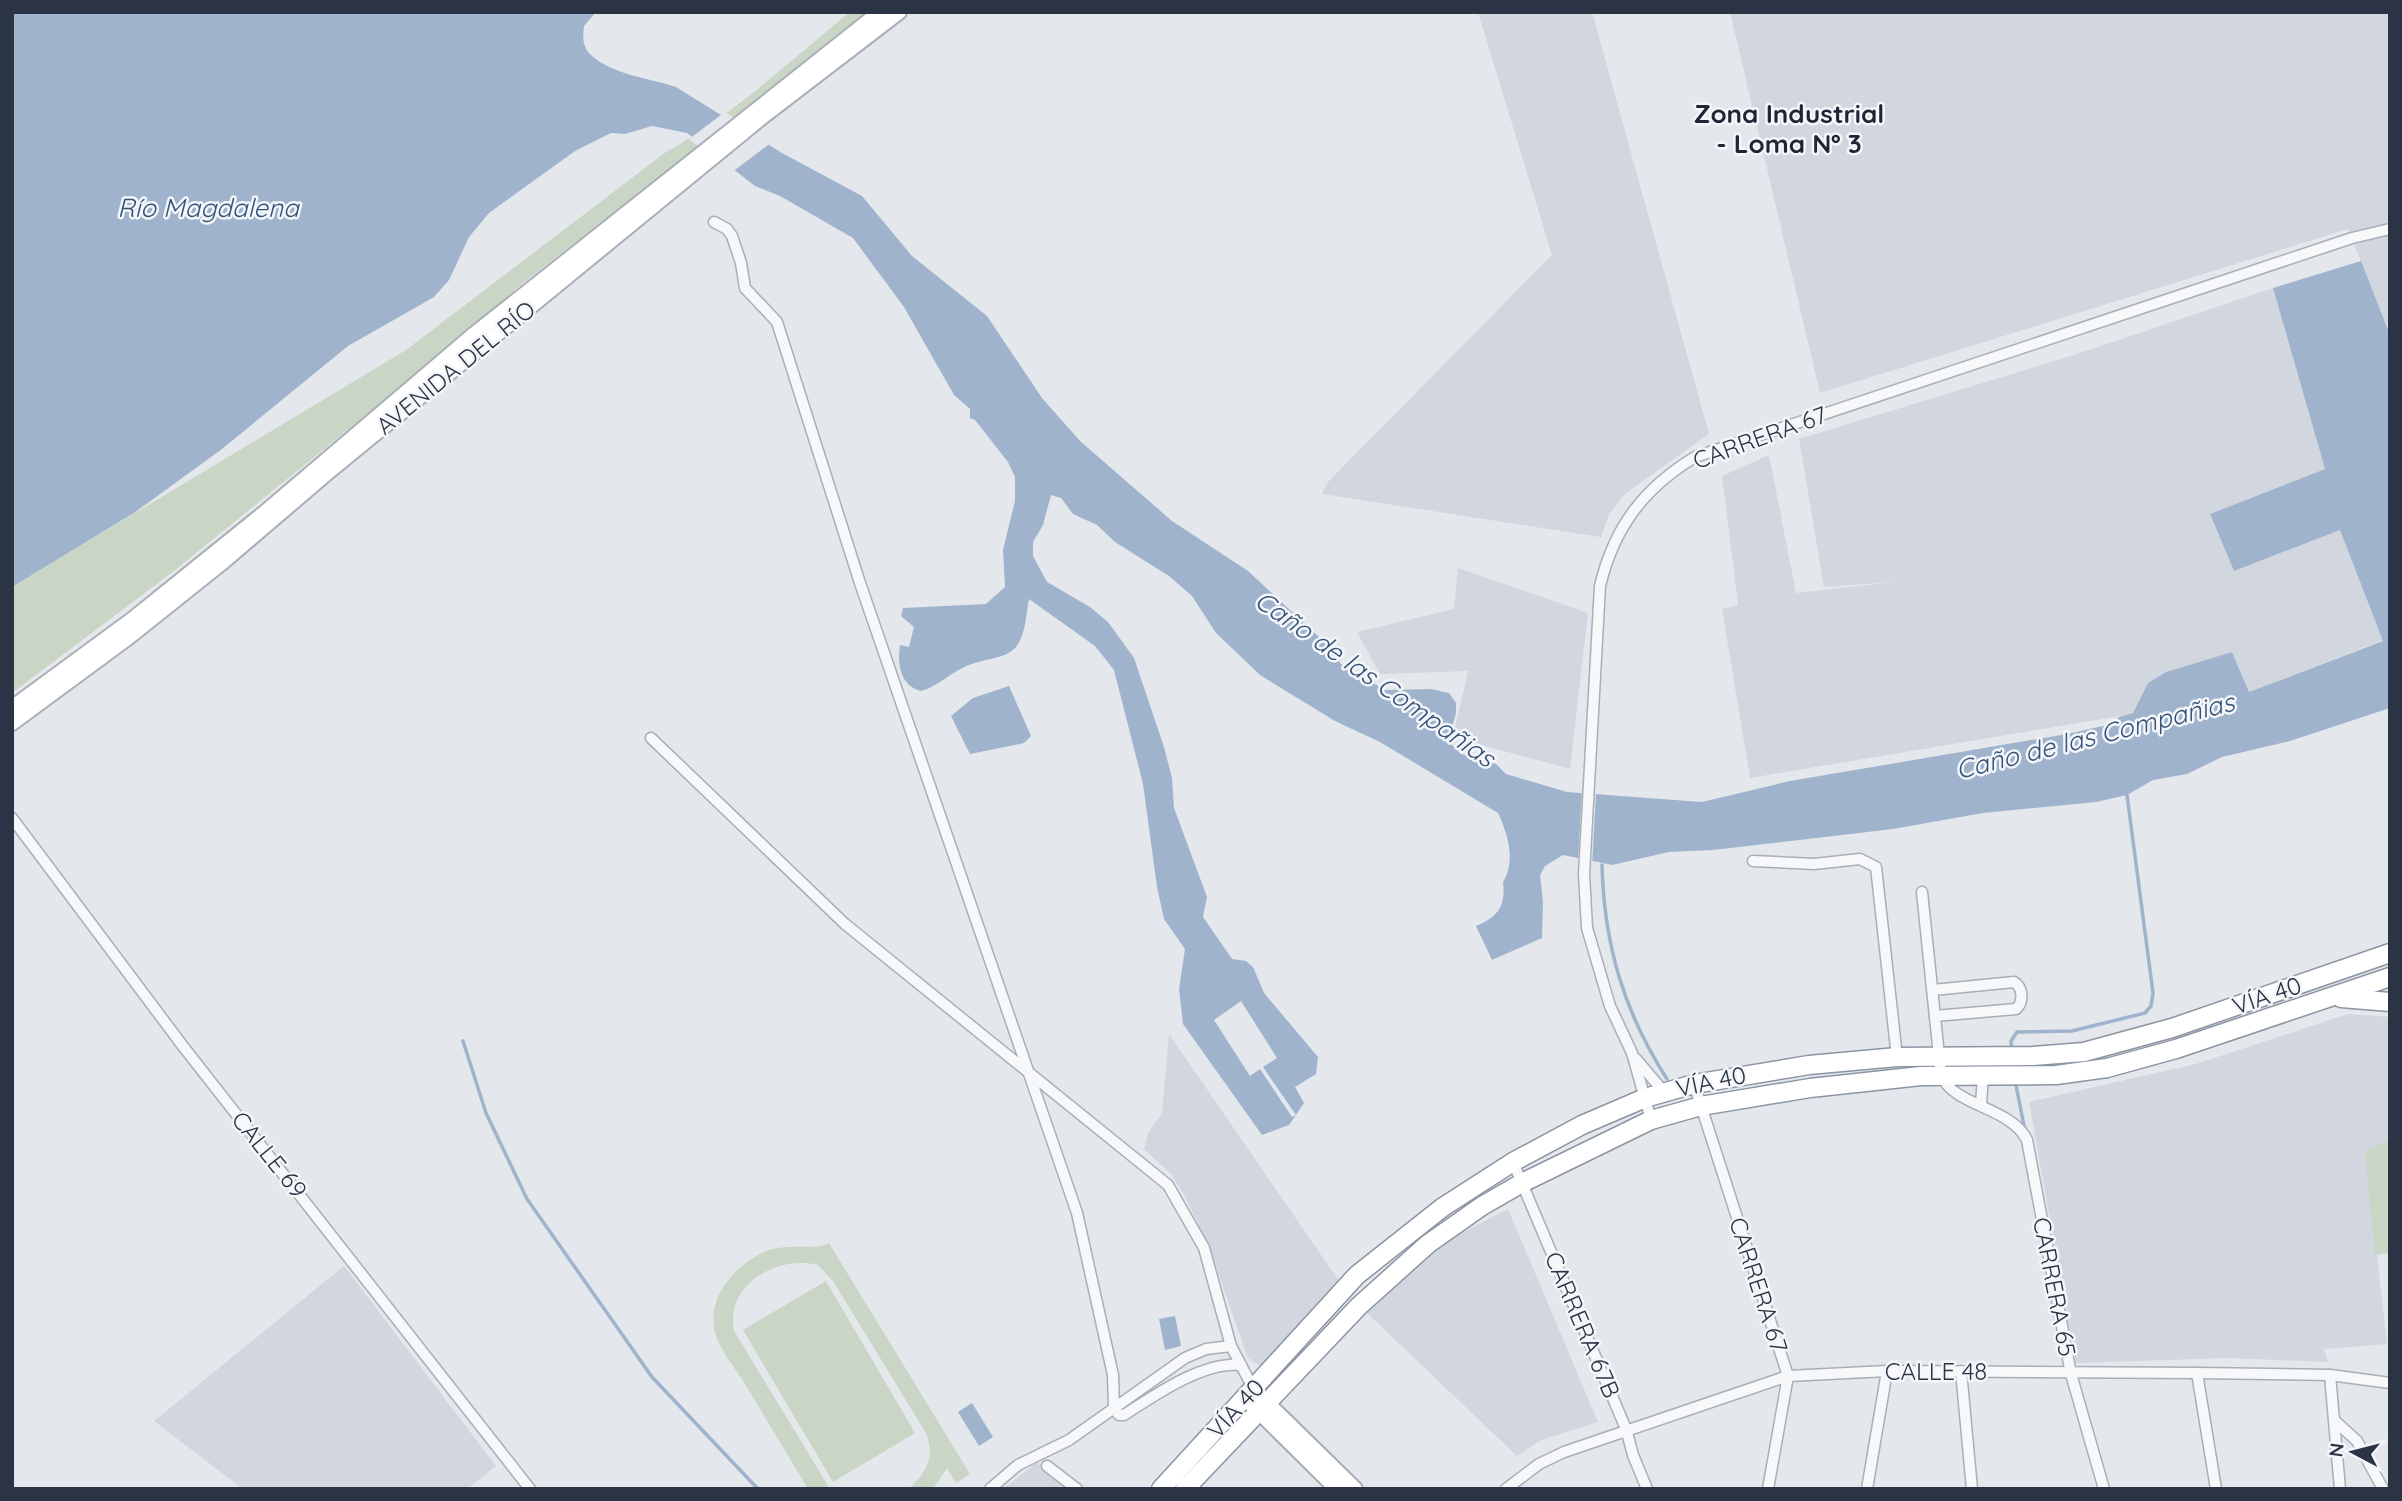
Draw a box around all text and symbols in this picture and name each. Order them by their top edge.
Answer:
district label: Zona Industrial - Loma Nº 3 [1694,97,1884,160]
water label: Río Magdalena [117,191,300,224]
street label: AVENIDA DEL RÍO [370,294,541,441]
street label: CARRERA 67 [1689,399,1831,475]
water label: Caño de las Compañias [1249,583,1503,775]
water label: Caño de las Compañias [1952,685,2239,786]
street label: VÍA 40 [2228,969,2305,1021]
street label: VÍA 40 [1673,1059,1749,1103]
street label: CALLE 69 [226,1105,314,1204]
street label: CARRERA 67 [1723,1213,1795,1356]
street label: CARRERA 65 [2027,1215,2083,1359]
street label: CARRERA 67B [1539,1247,1627,1402]
street label: CALLE 48 [1885,1356,1987,1386]
street label: VÍA 40 [1200,1372,1270,1444]
north arrow [2318,1417,2388,1487]
text: N [2323,1442,2349,1458]

